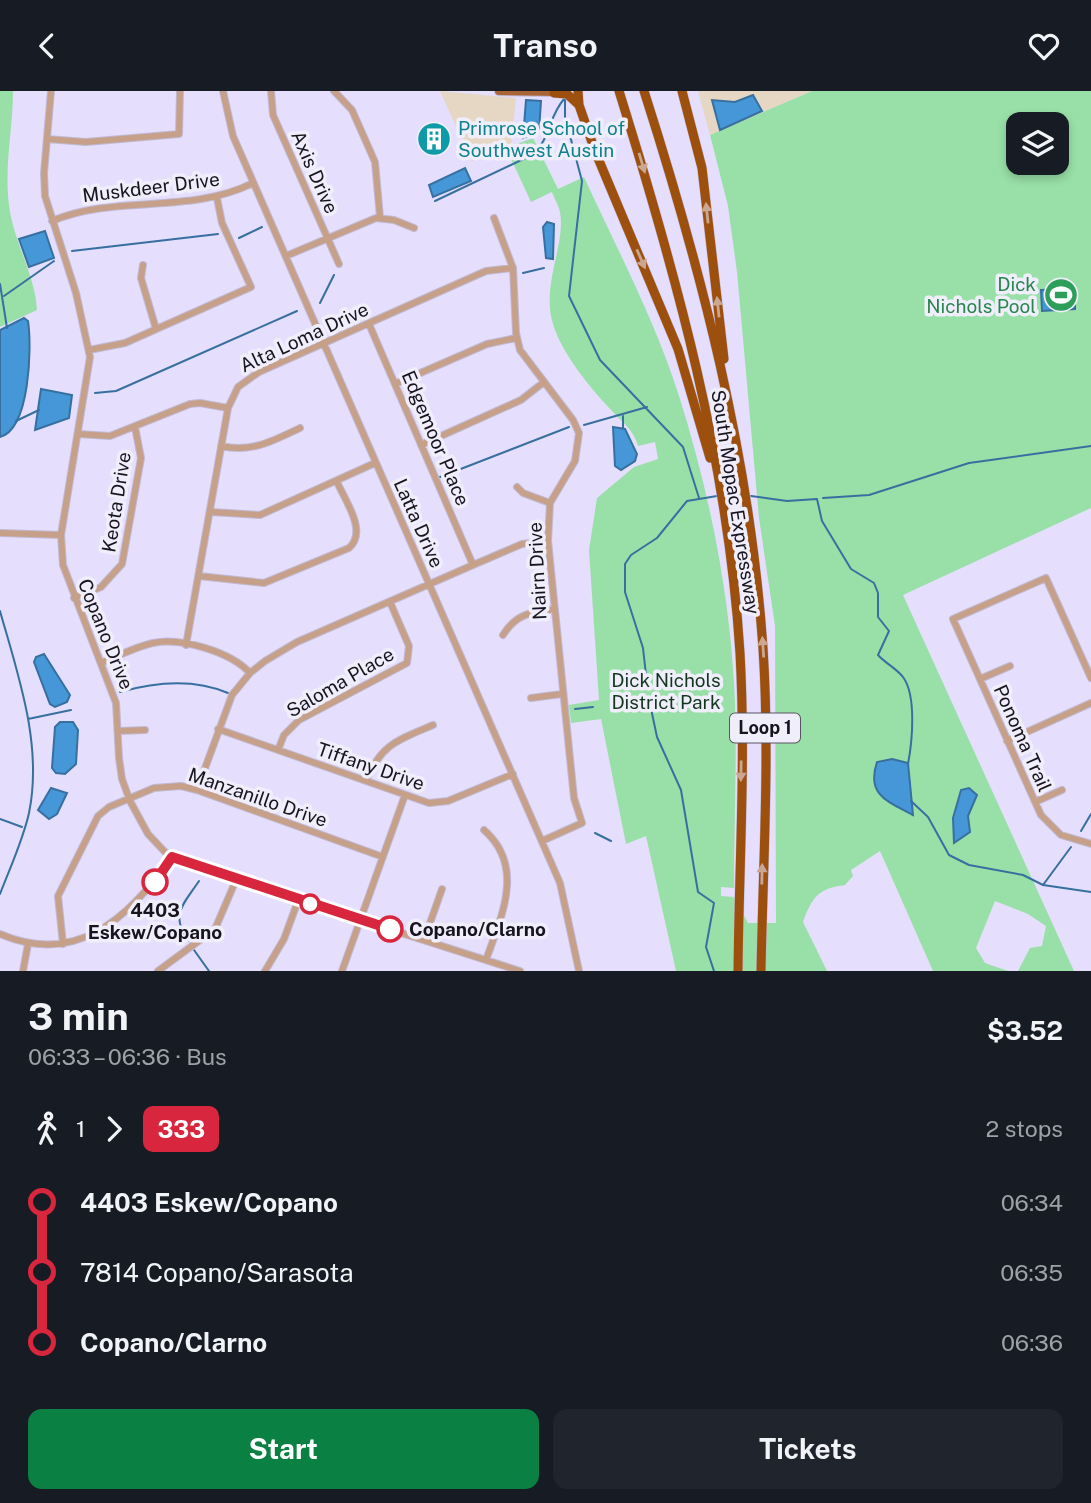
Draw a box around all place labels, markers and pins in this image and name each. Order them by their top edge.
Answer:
place label: Primrose School of Southwest Austin [458,117,625,161]
building icon: Primrose School of Southwest Austin [415,120,453,158]
place label: Dick Nichols Pool [926,273,1036,317]
sports icon: Dick Nichols Pool [1042,276,1080,314]
marker: 4403 Eskew/Copano [142,869,168,895]
unlabelled marker [300,894,320,914]
place label: 4403 Eskew/Copano [88,899,222,943]
marker: Copano/Clarno [377,916,403,942]
place label: Copano/Clarno [409,918,546,940]

